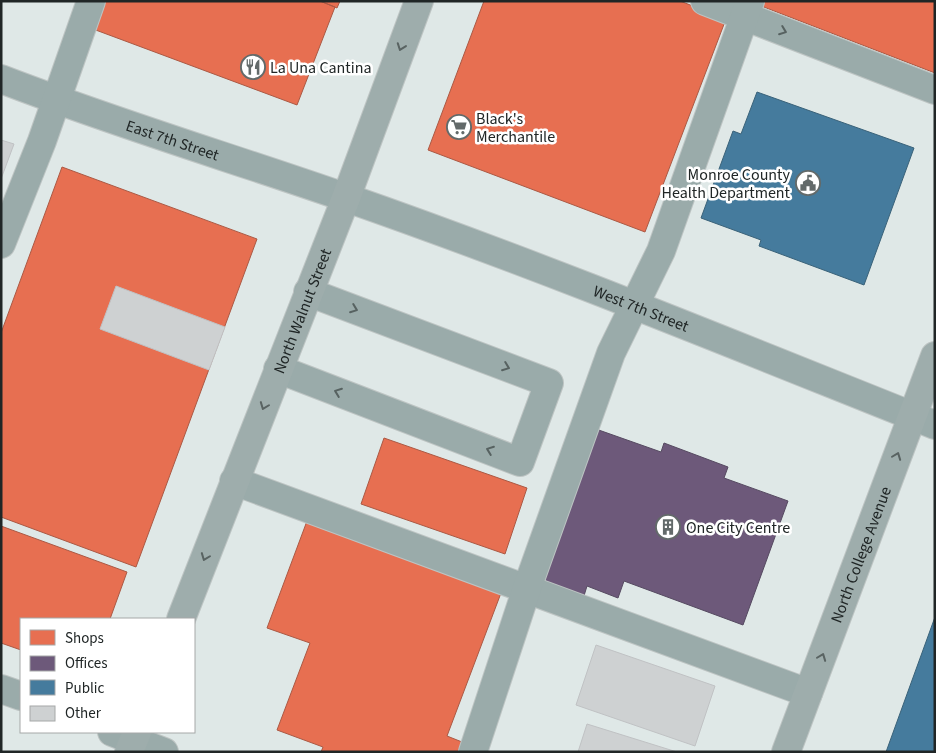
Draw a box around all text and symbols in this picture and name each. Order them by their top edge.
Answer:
one-way arrow [779,25,787,35]
one-way arrow [397,42,408,51]
restaurant icon: La Una Cantina [240,54,266,80]
place label: La Una Cantina [270,57,372,79]
place label: Black's Merchantile [476,108,555,148]
supermarket icon: Black's Merchantile [446,114,472,140]
street label: East 7th Street [123,115,222,166]
place label: Monroe County Health Department [662,164,791,204]
public building icon: Monroe County Health Department [795,170,821,196]
street label: North Walnut Street [268,245,337,377]
street label: West 7th Street [590,280,692,338]
one-way arrow [349,303,358,313]
one-way arrow [501,361,510,371]
one-way arrow [334,388,343,398]
one-way arrow [260,401,270,410]
one-way arrow [486,446,495,456]
one-way arrow [891,452,901,460]
street label: North College Avenue [826,483,897,626]
building icon: One City Centre [655,514,681,540]
place label: One City Centre [686,517,790,539]
one-way arrow [201,552,211,561]
legend [20,618,195,733]
text: Shops [65,628,104,649]
text: Offices [65,653,108,674]
one-way arrow [816,653,826,662]
text: Public [65,678,104,699]
text: Other [65,703,102,724]

